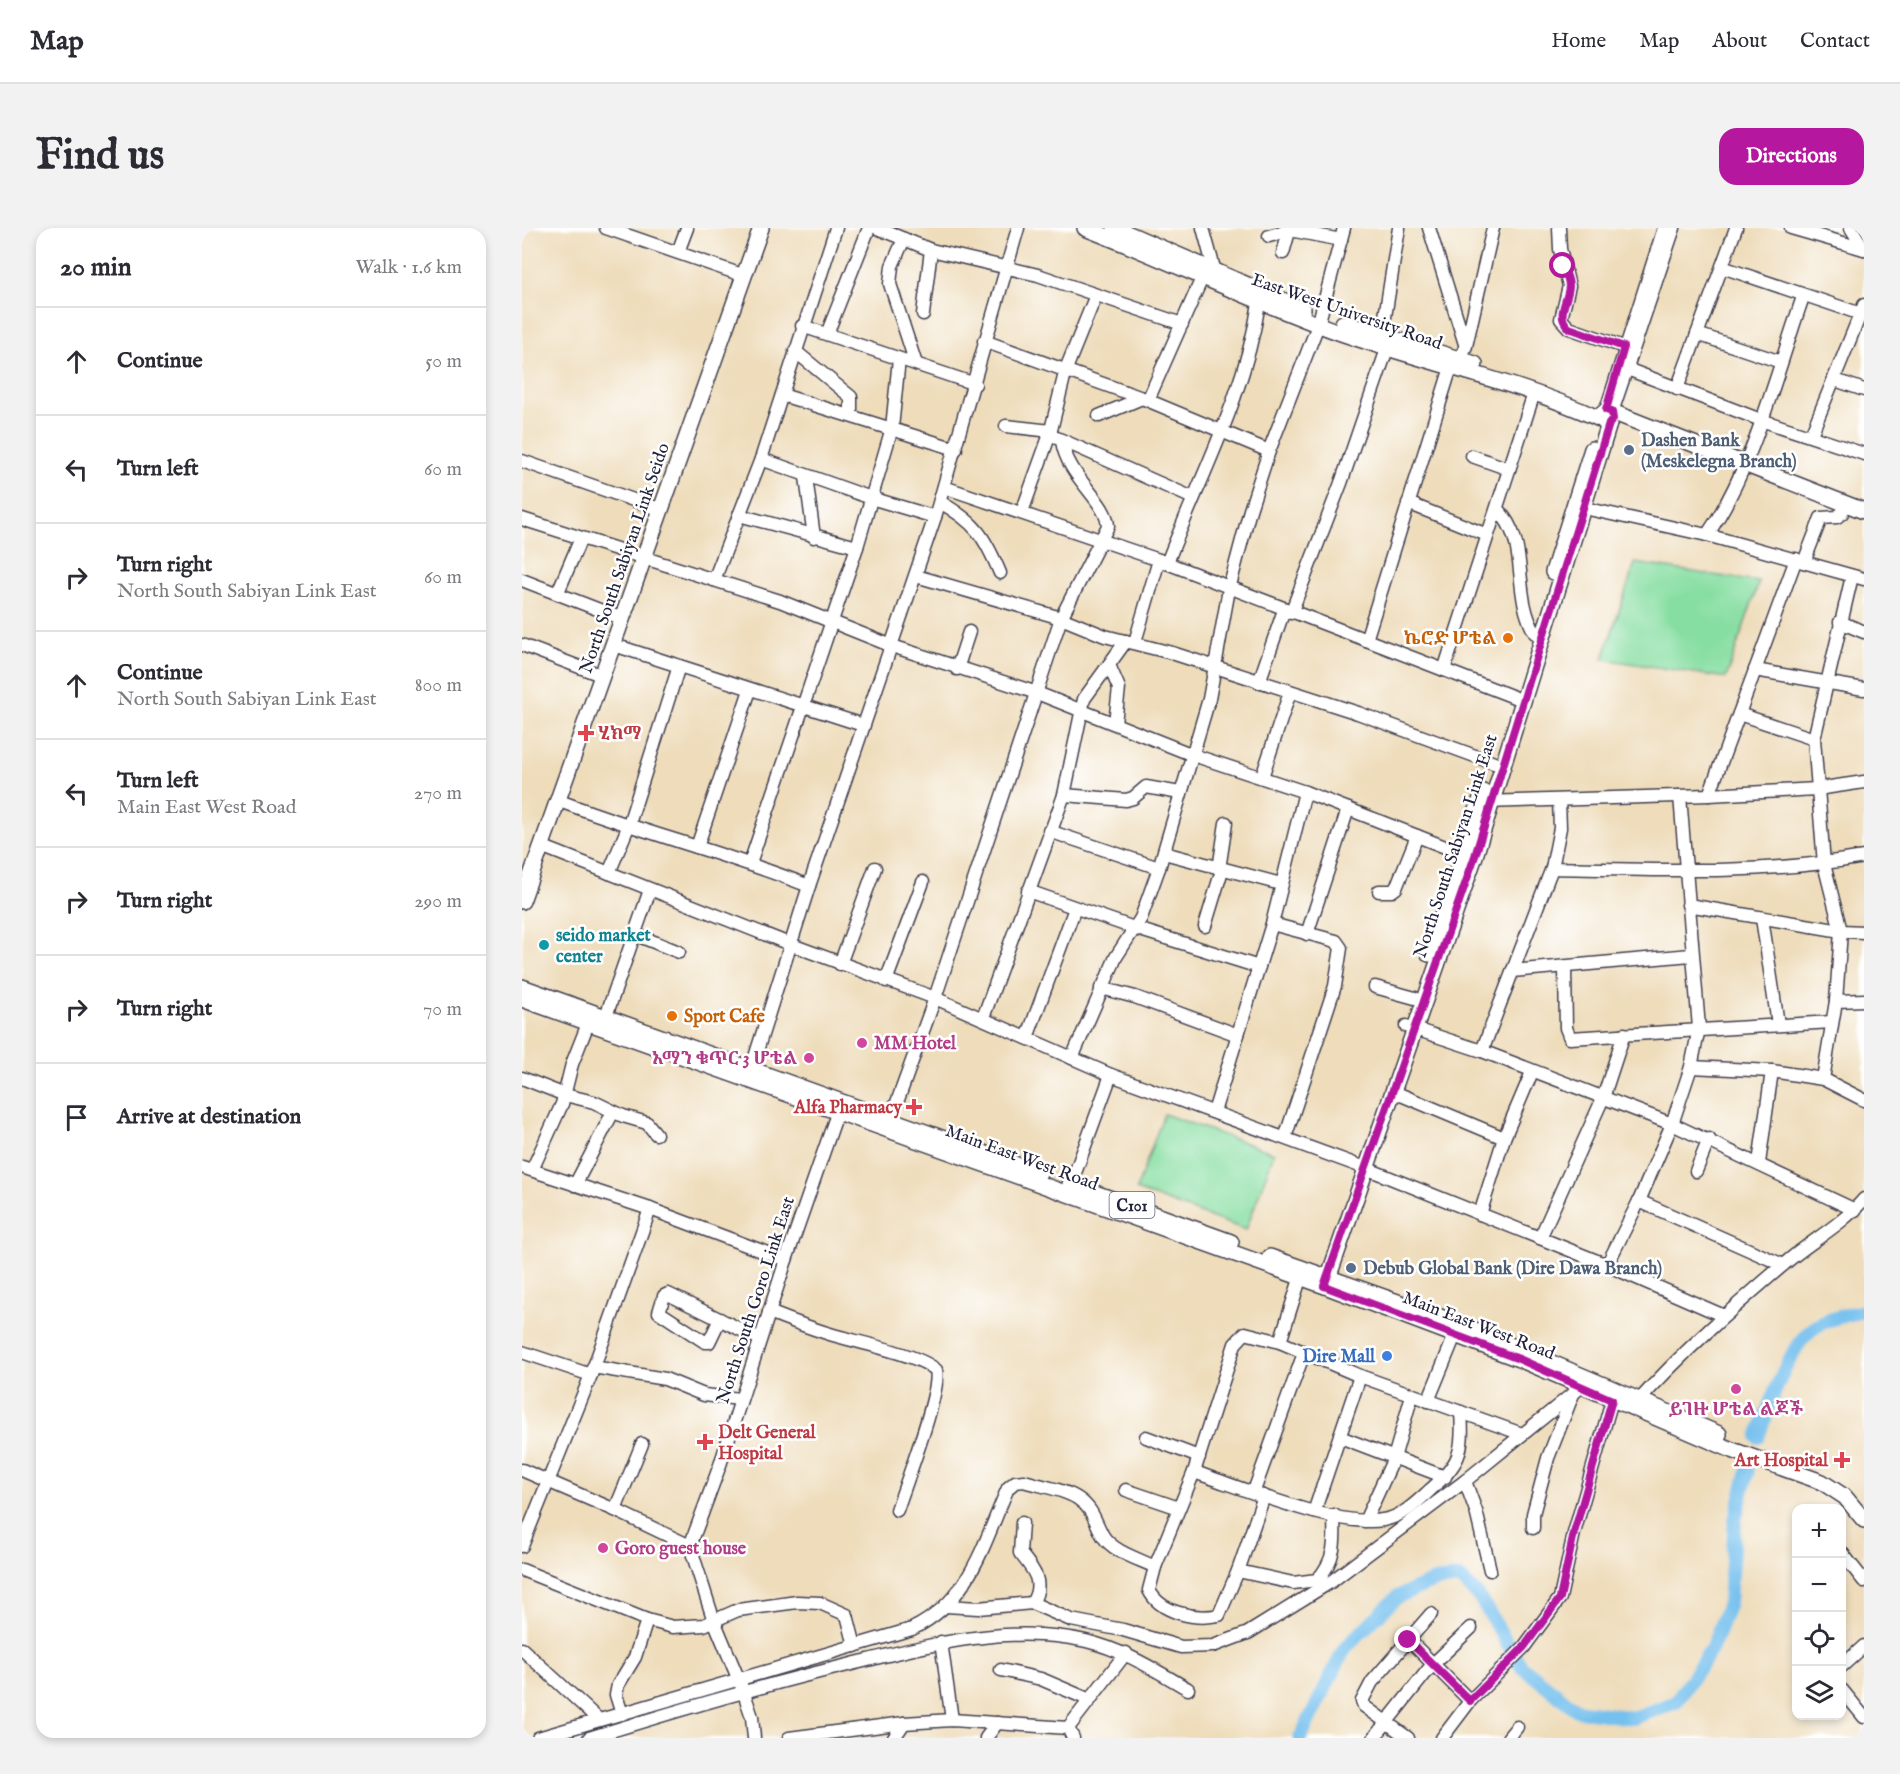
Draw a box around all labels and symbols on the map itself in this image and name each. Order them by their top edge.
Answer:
route start [1549,252,1575,278]
street label: East West University Road [1248,269,1445,356]
place label: Dashen Bank (Meskelegna Branch) [1641,430,1797,474]
street label: North South Sabiyan Link Seido [575,440,676,677]
marker: Dashen Bank (Meskelegna Branch) [1622,443,1636,457]
place label: ኬሮድ ሆቴል [1403,628,1496,651]
marker: ኬሮድ ሆቴል [1501,631,1515,645]
place label: ሂክማ [598,723,642,746]
marker: ሂክማ [579,726,593,740]
street label: North South Sabiyan Link East [1409,732,1503,961]
place label: seido market center [556,925,652,969]
marker: seido market center [537,938,551,952]
place label: Sport Cafe [684,1006,765,1029]
marker: Sport Cafe [665,1009,679,1023]
place label: MM Hotel [874,1033,957,1056]
marker: MM Hotel [855,1036,869,1050]
place label: አማን ቁጥር 3 ሆቴል [652,1048,797,1071]
marker: አማን ቁጥር 3 ሆቴል [802,1051,816,1065]
place label: Alfa Pharmacy [793,1097,903,1120]
marker: Alfa Pharmacy [907,1100,921,1114]
street label: Main East West Road [942,1120,1102,1197]
road number: C101 [1110,1192,1154,1218]
street label: North South Goro Link East [712,1194,801,1407]
place label: Debub Global Bank (Dire Dawa Branch) [1363,1258,1662,1281]
marker: Debub Global Bank (Dire Dawa Branch) [1344,1261,1358,1275]
street label: Main East West Road [1399,1287,1558,1366]
place label: Dire Mall [1302,1346,1376,1369]
marker: Dire Mall [1380,1349,1394,1363]
marker: ይገዙ ሆቴል ልጆች [1729,1382,1743,1396]
place label: ይገዙ ሆቴል ልጆች [1669,1399,1804,1422]
place label: Delt General Hospital [718,1422,817,1466]
marker: Delt General Hospital [696,1433,714,1451]
place label: Art Hospital [1734,1450,1829,1473]
marker: Art Hospital [1833,1451,1851,1469]
place label: Goro guest house [615,1538,747,1561]
marker: Goro guest house [596,1541,610,1555]
route end [1394,1626,1420,1652]

